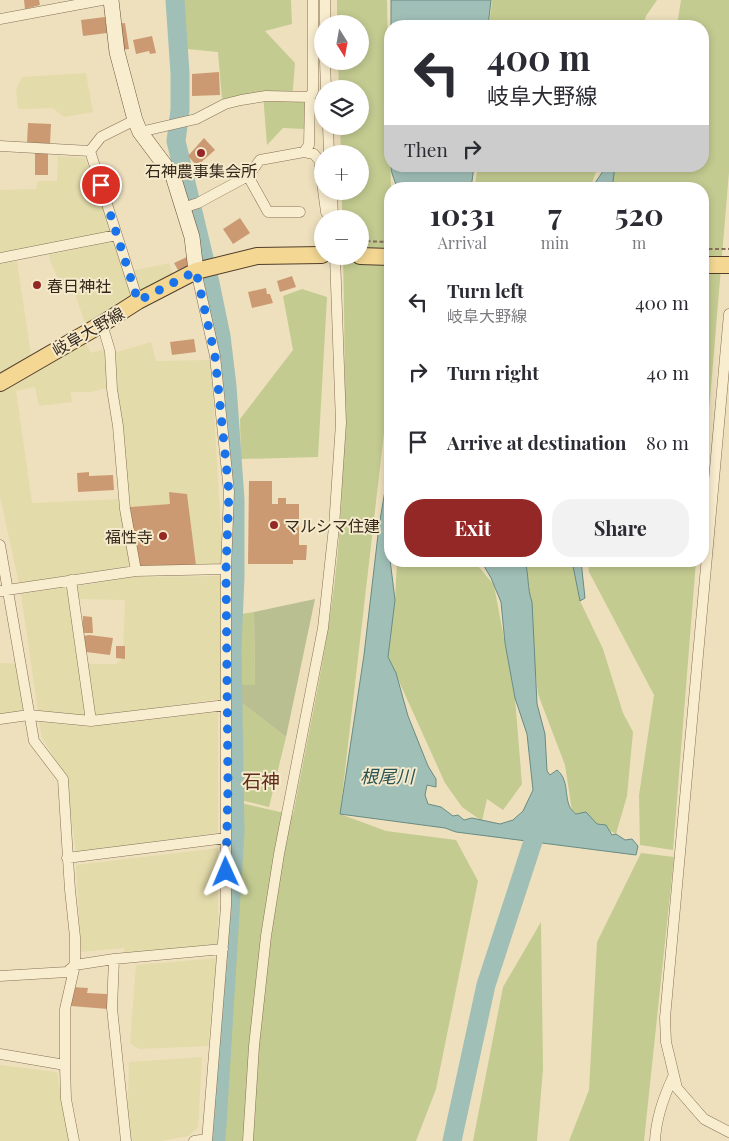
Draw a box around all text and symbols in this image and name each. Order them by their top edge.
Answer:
north arrow [314,15,369,70]
map controls [314,15,369,265]
text: 400 m [487,33,590,80]
icon: left [404,40,469,105]
button: layers [314,80,369,135]
text: 岐阜大野線 [487,80,597,110]
icon: right [458,135,486,163]
text: Then [404,136,448,162]
button: + [314,145,369,200]
marker: 石神農事集会所 [195,147,207,159]
place label: 石神農事集会所 [145,160,257,181]
pin [80,164,122,206]
icon: arrive [87,171,115,199]
text: 10:31 [430,194,495,234]
text: 7 [548,194,562,234]
text: 520 [615,194,663,234]
button: − [314,210,369,265]
text: Arrival [438,232,487,253]
text: min [541,232,569,253]
text: m [632,232,646,253]
place label: 春日神社 [47,275,111,296]
text: Turn left [447,277,524,303]
marker: 春日神社 [31,279,43,291]
icon: left [404,288,432,316]
text: 400 m [635,289,689,315]
street label: 岐阜大野線 [48,302,128,360]
text: 岐阜大野線 [447,305,527,326]
icon: right [404,358,432,386]
text: Turn right [447,359,539,385]
text: 40 m [647,359,689,385]
icon: arrive [404,428,432,456]
text: Arrive at destination [447,429,627,455]
text: 80 m [646,429,689,455]
button: Exit [404,499,542,557]
button: Share [552,499,689,557]
place label: マルシマ住建 [284,515,380,536]
marker: マルシマ住建 [268,519,280,531]
place label: 福性寺 [105,526,153,547]
marker: 福性寺 [157,530,169,542]
water label: 根尾川 [360,764,416,788]
district label: 石神 [242,767,280,793]
position arrow [199,845,251,897]

